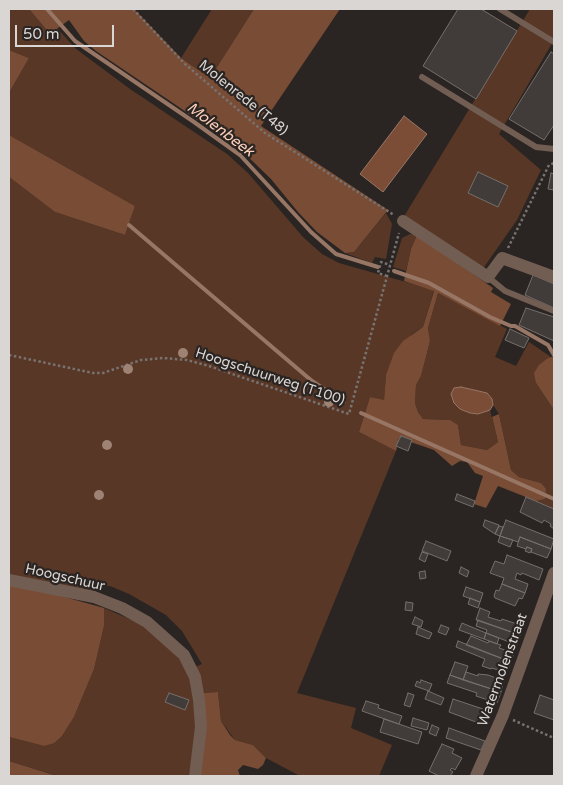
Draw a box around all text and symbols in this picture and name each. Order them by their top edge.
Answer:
scale bar [18,15,116,47]
text: 50 m [23,25,60,43]
street label: Molenrede (T48) [195,57,291,139]
water label: Molenbeek [183,99,257,161]
street label: Hoogschuurweg (T100) [193,345,347,409]
street label: Hoogschuur [24,561,106,595]
street label: Watermolenstraat [475,611,531,729]

